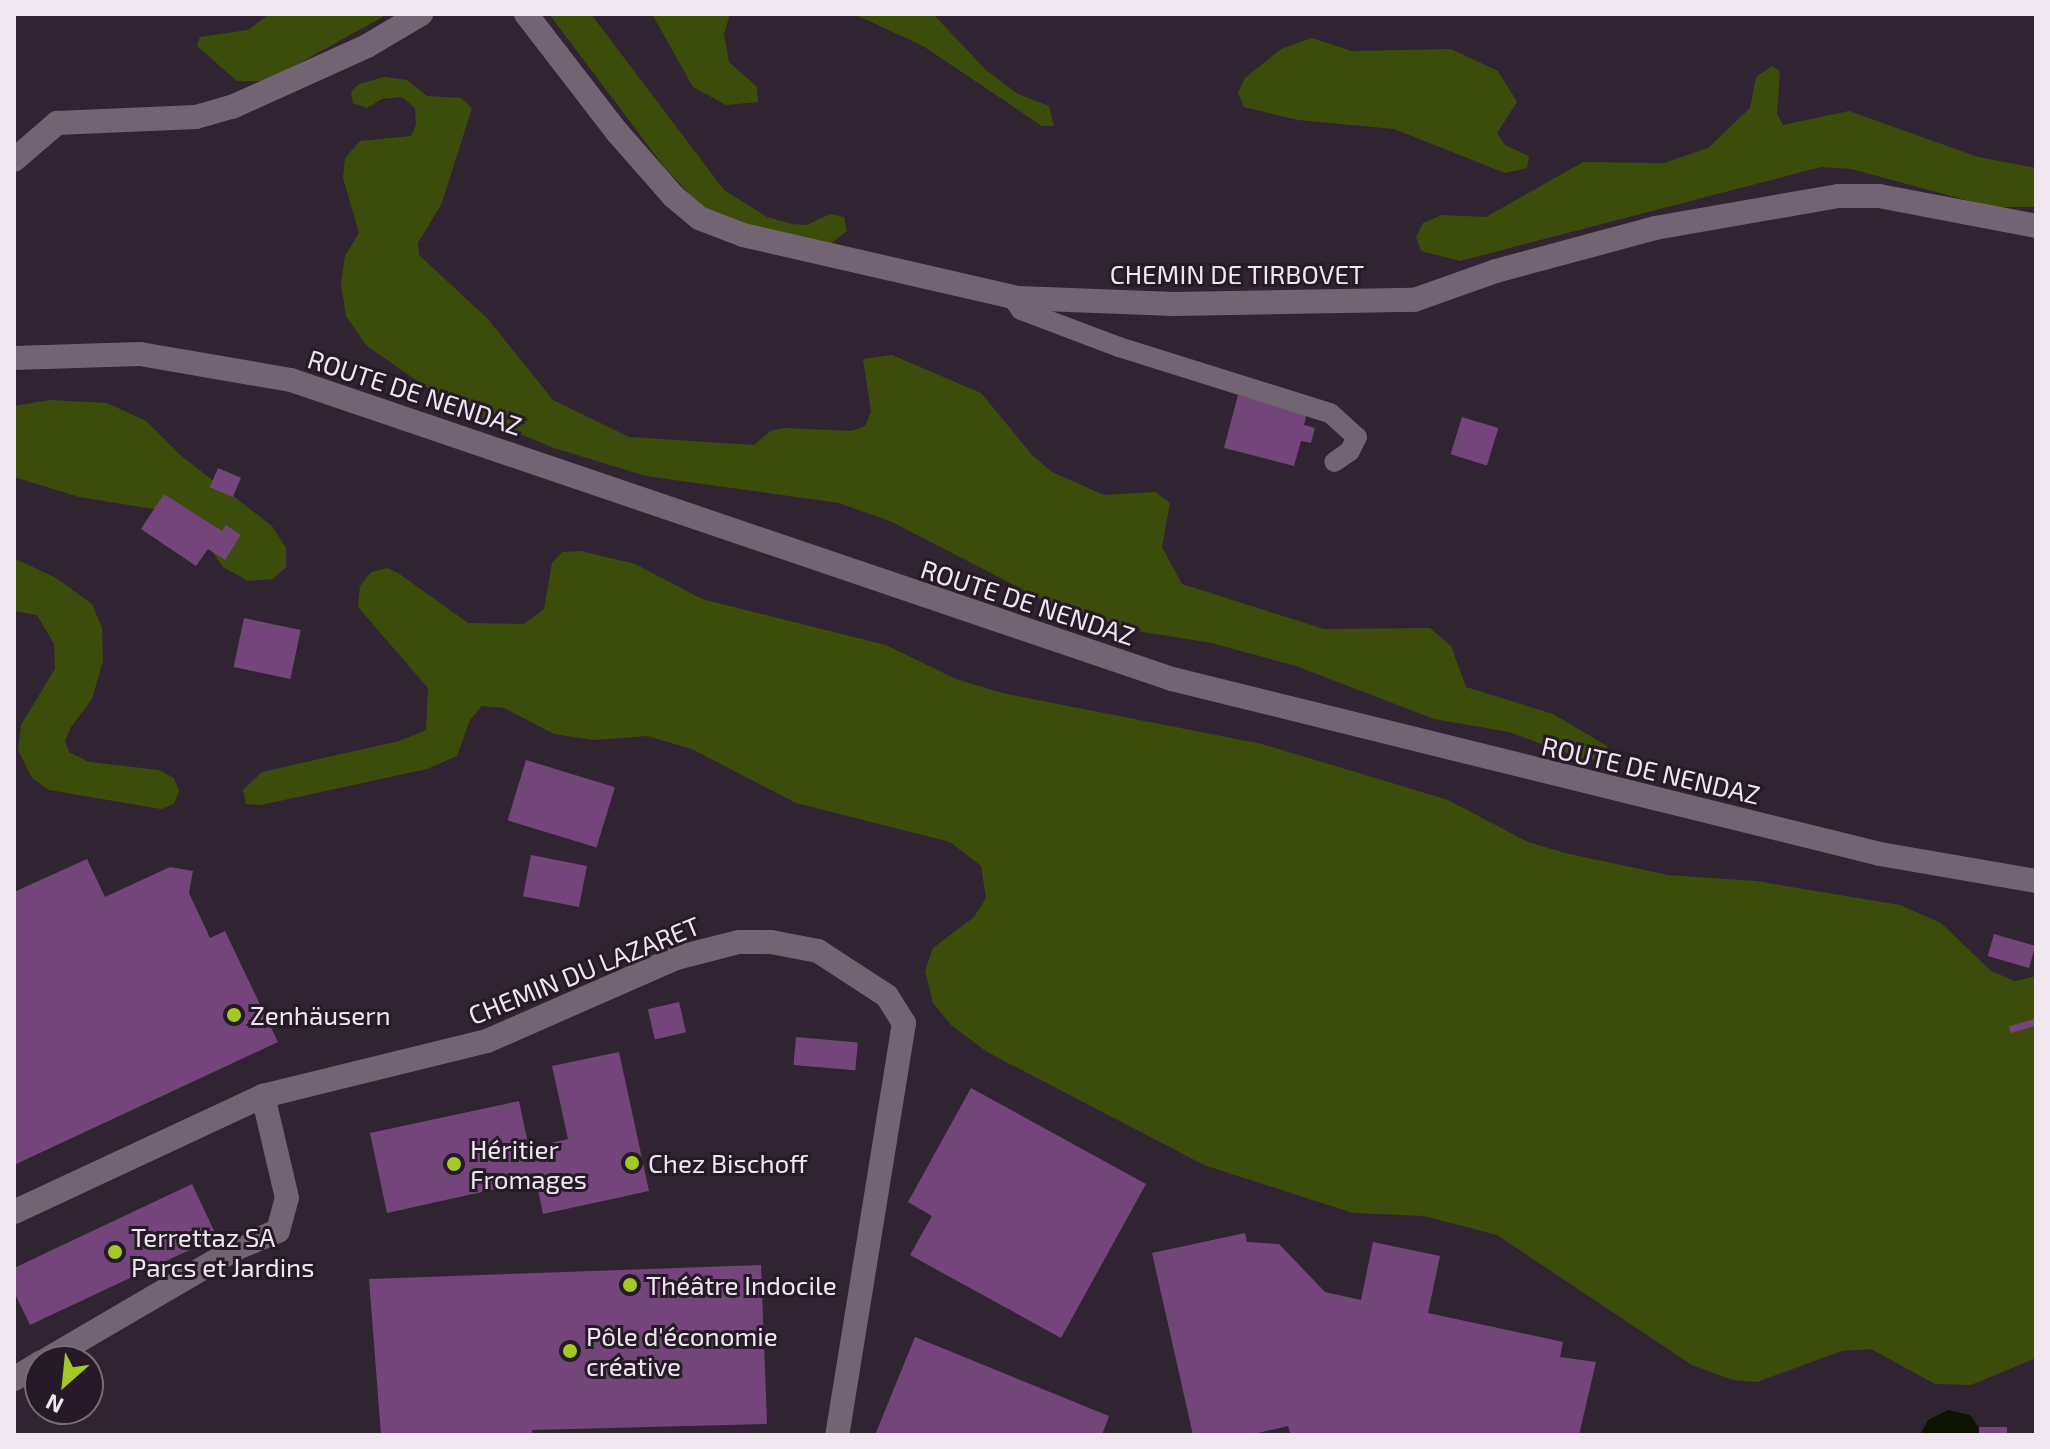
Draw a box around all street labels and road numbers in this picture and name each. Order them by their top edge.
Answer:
street label: CHEMIN DE TIRBOVET [1110,258,1364,290]
street label: ROUTE DE NENDAZ [304,343,526,441]
street label: ROUTE DE NENDAZ [917,553,1139,651]
street label: ROUTE DE NENDAZ [1539,730,1763,810]
street label: CHEMIN DU LAZARET [464,909,704,1031]

